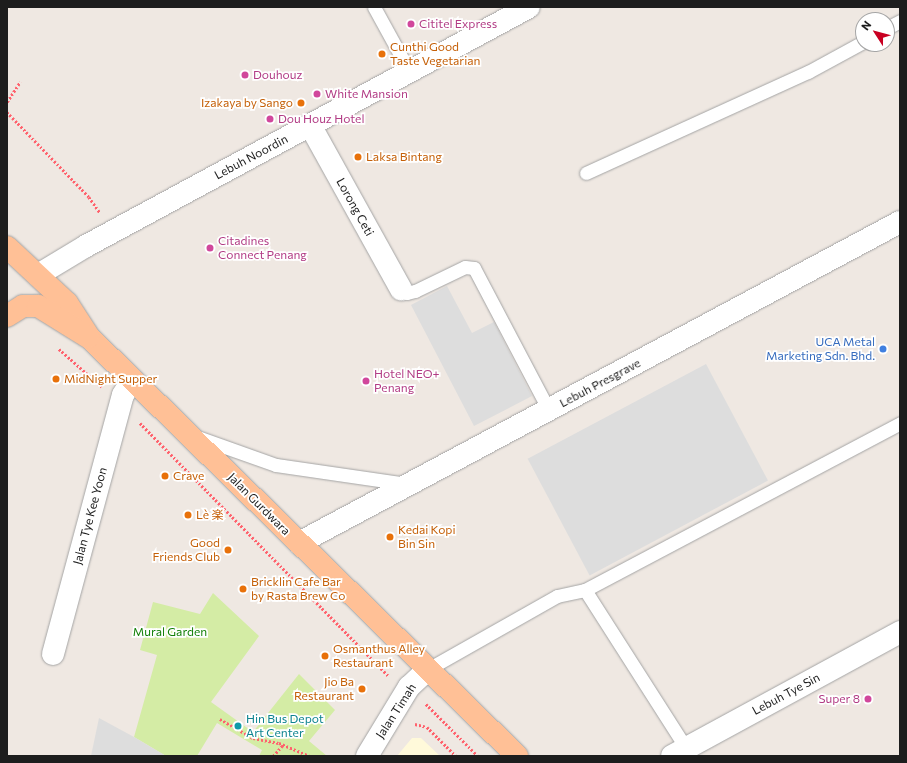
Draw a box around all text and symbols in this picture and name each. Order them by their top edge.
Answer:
north arrow [855,12,895,52]
place label: Cititel Express [419,17,497,31]
text: N [858,18,873,32]
marker: Cititel Express [406,19,416,29]
place label: Cunthi Good Taste Vegetarian [390,40,480,68]
marker: Cunthi Good Taste Vegetarian [377,49,387,59]
place label: Douhouz [253,68,302,82]
marker: Douhouz [240,70,250,80]
place label: White Mansion [325,87,408,101]
marker: White Mansion [312,89,322,99]
place label: Izakaya by Sango [201,96,293,110]
marker: Izakaya by Sango [296,98,306,108]
place label: Dou Houz Hotel [278,112,364,126]
marker: Dou Houz Hotel [265,114,275,124]
street label: Lebuh Noordin [212,132,290,182]
place label: Laksa Bintang [366,150,442,164]
marker: Laksa Bintang [353,152,363,162]
street label: Lorong Ceti [333,176,377,238]
place label: Citadines Connect Penang [218,234,307,262]
marker: Citadines Connect Penang [205,243,215,253]
place label: UCA Metal Marketing Sdn. Bhd. [766,335,875,363]
marker: UCA Metal Marketing Sdn. Bhd. [878,344,888,354]
street label: Lebuh Presgrave [557,356,643,410]
place label: Hotel NEO+ Penang [374,367,440,395]
place label: MidNight Supper [64,372,157,386]
marker: MidNight Supper [51,374,61,384]
marker: Hotel NEO+ Penang [361,376,371,386]
street label: Jalan Tye Kee Yoon [70,466,110,566]
place label: Crave [173,469,204,483]
street label: Jalan Gurdwara [225,470,293,538]
marker: Crave [160,471,170,481]
place label: Lè 楽 [196,508,223,522]
marker: Lè 楽 [183,510,193,520]
place label: Kedai Kopi Bin Sin [398,523,456,551]
marker: Kedai Kopi Bin Sin [385,532,395,542]
place label: Good Friends Club [152,536,220,564]
marker: Good Friends Club [223,545,233,555]
place label: Bricklin Cafe Bar by Rasta Brew Co [251,575,345,603]
marker: Bricklin Cafe Bar by Rasta Brew Co [238,584,248,594]
park label: Mural Garden [133,625,207,639]
place label: Osmanthus Alley Restaurant [333,642,425,670]
marker: Osmanthus Alley Restaurant [320,651,330,661]
street label: Lebuh Tye Sin [750,670,822,718]
place label: Jio Ba Restaurant [294,675,354,703]
street label: Jalan Timah [373,681,419,741]
marker: Jio Ba Restaurant [357,684,367,694]
place label: Super 8 [818,692,860,706]
marker: Super 8 [863,694,873,704]
place label: Hin Bus Depot Art Center [246,712,324,740]
marker: Hin Bus Depot Art Center [233,721,243,731]

